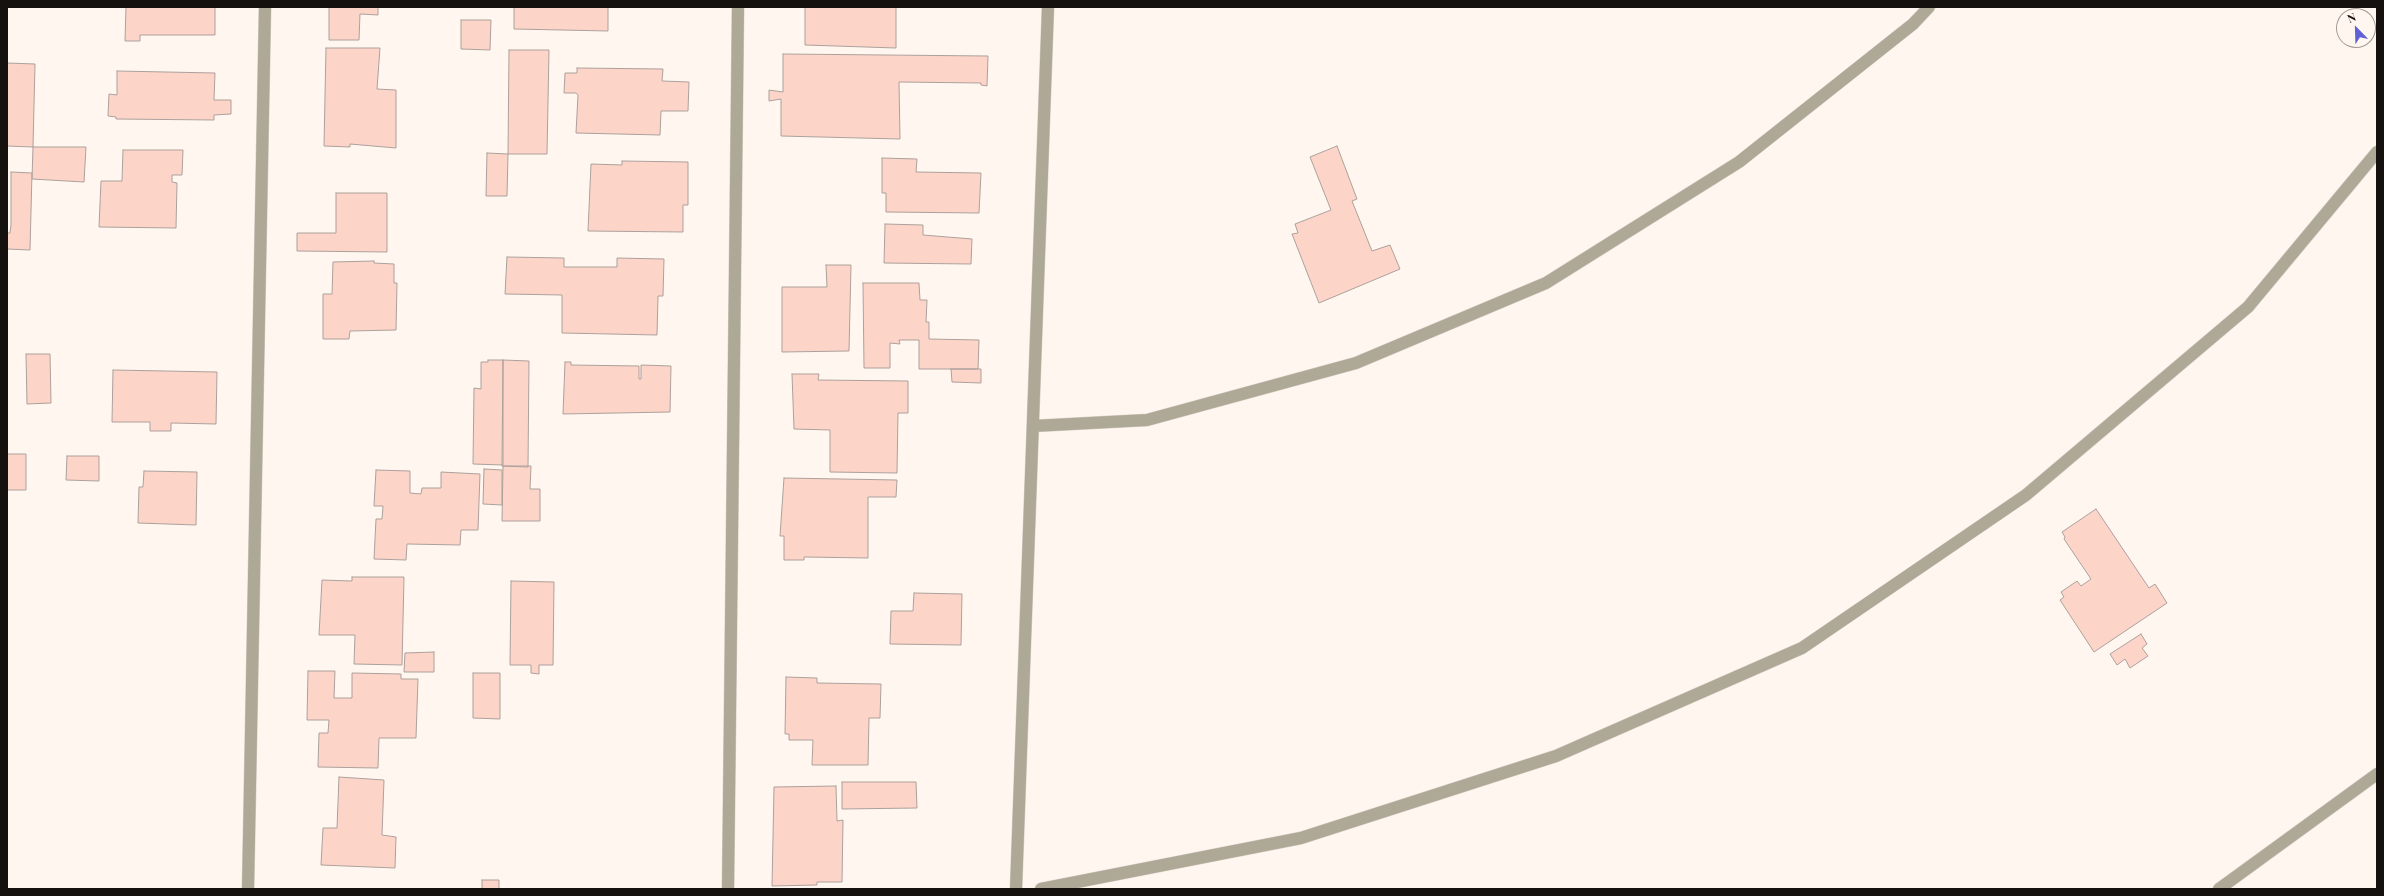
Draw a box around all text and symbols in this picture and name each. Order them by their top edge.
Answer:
north arrow [2336,8,2376,48]
text: N [2345,9,2358,26]

